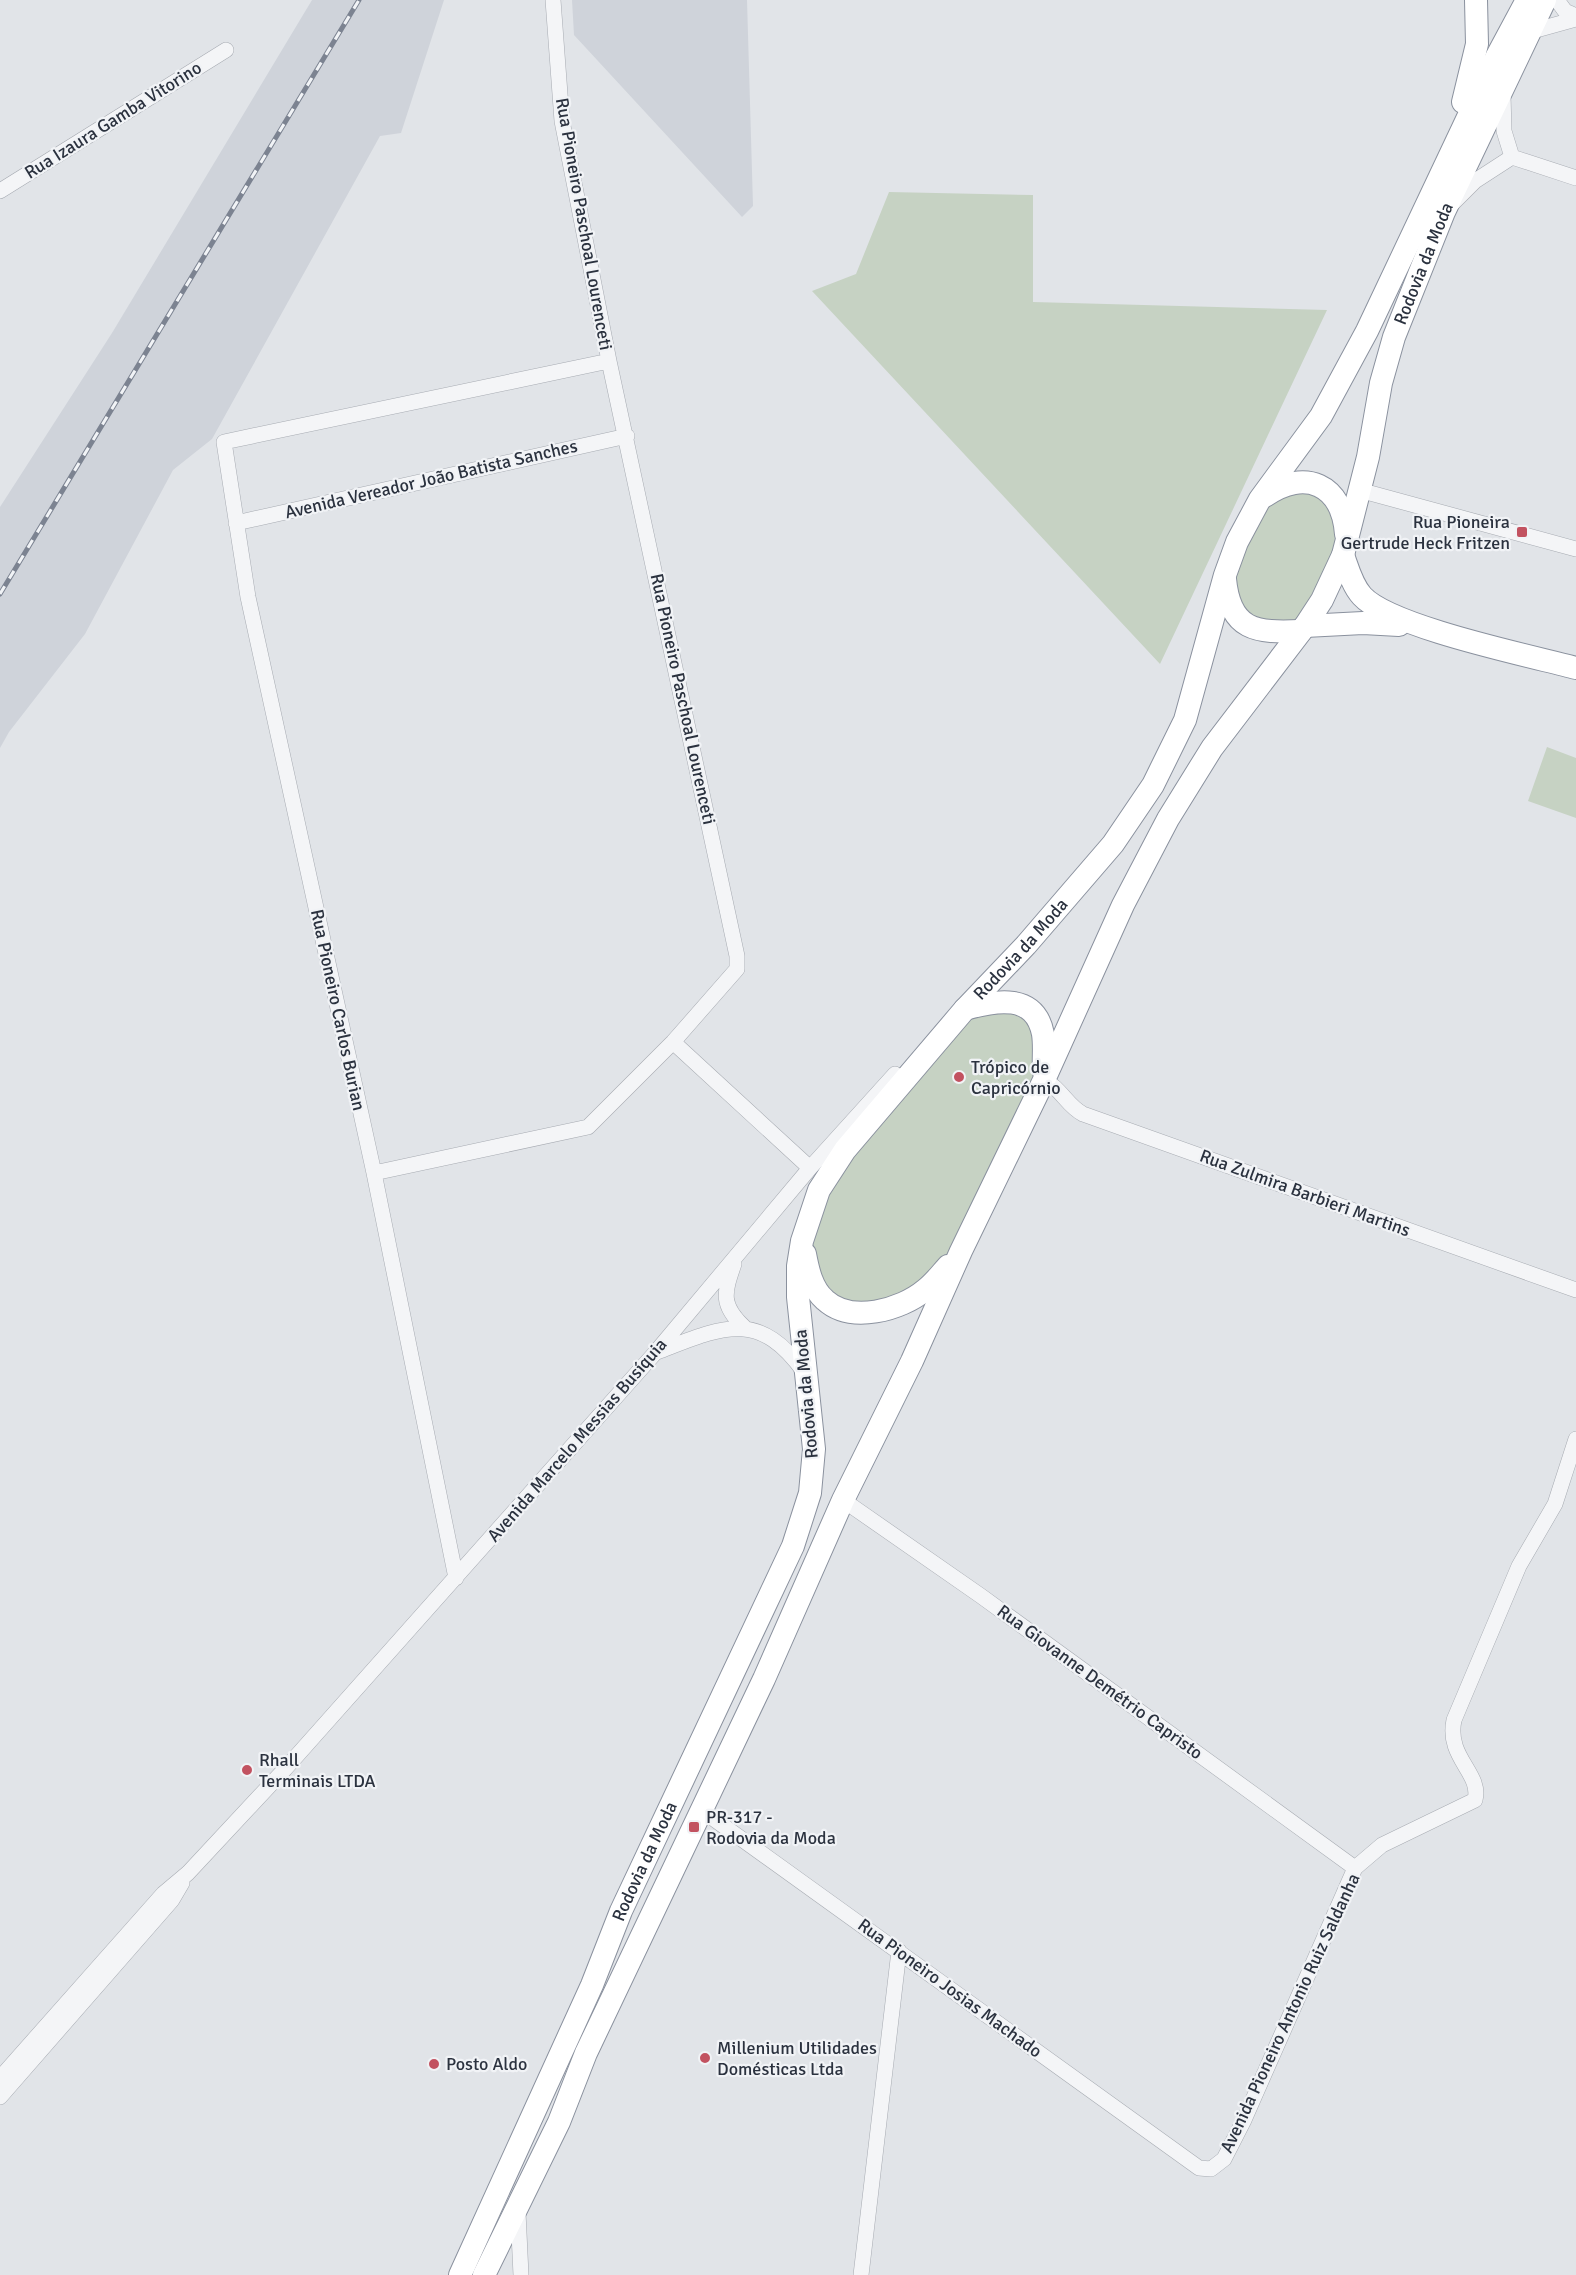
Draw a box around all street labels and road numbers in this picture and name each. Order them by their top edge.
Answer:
street label: Rua Izaura Gamba Vitorino [20,56,206,184]
street label: Rua Pioneiro Paschoal Lourenceti [551,96,617,352]
street label: Rodovia da Moda [1389,199,1458,328]
street label: Avenida Vereador João Batista Sanches [283,435,580,523]
street label: Rua Pioneiro Paschoal Lourenceti [646,572,720,826]
street label: Rodovia da Moda [969,894,1072,1004]
street label: Rua Pioneiro Carlos Burian [306,907,370,1113]
street label: Rua Zulmira Barbieri Martins [1197,1145,1413,1241]
street label: Rodovia da Moda [789,1328,823,1460]
street label: Avenida Marcelo Messias Busíquia [483,1334,671,1546]
street label: Rua Giovanne Demétrio Capristo [993,1600,1207,1764]
street label: Rodovia da Moda [607,1798,682,1924]
street label: Avenida Pioneiro Antonio Ruiz Saldanha [1215,1870,1365,2156]
street label: Rua Pioneiro Josias Machado [854,1914,1046,2062]

